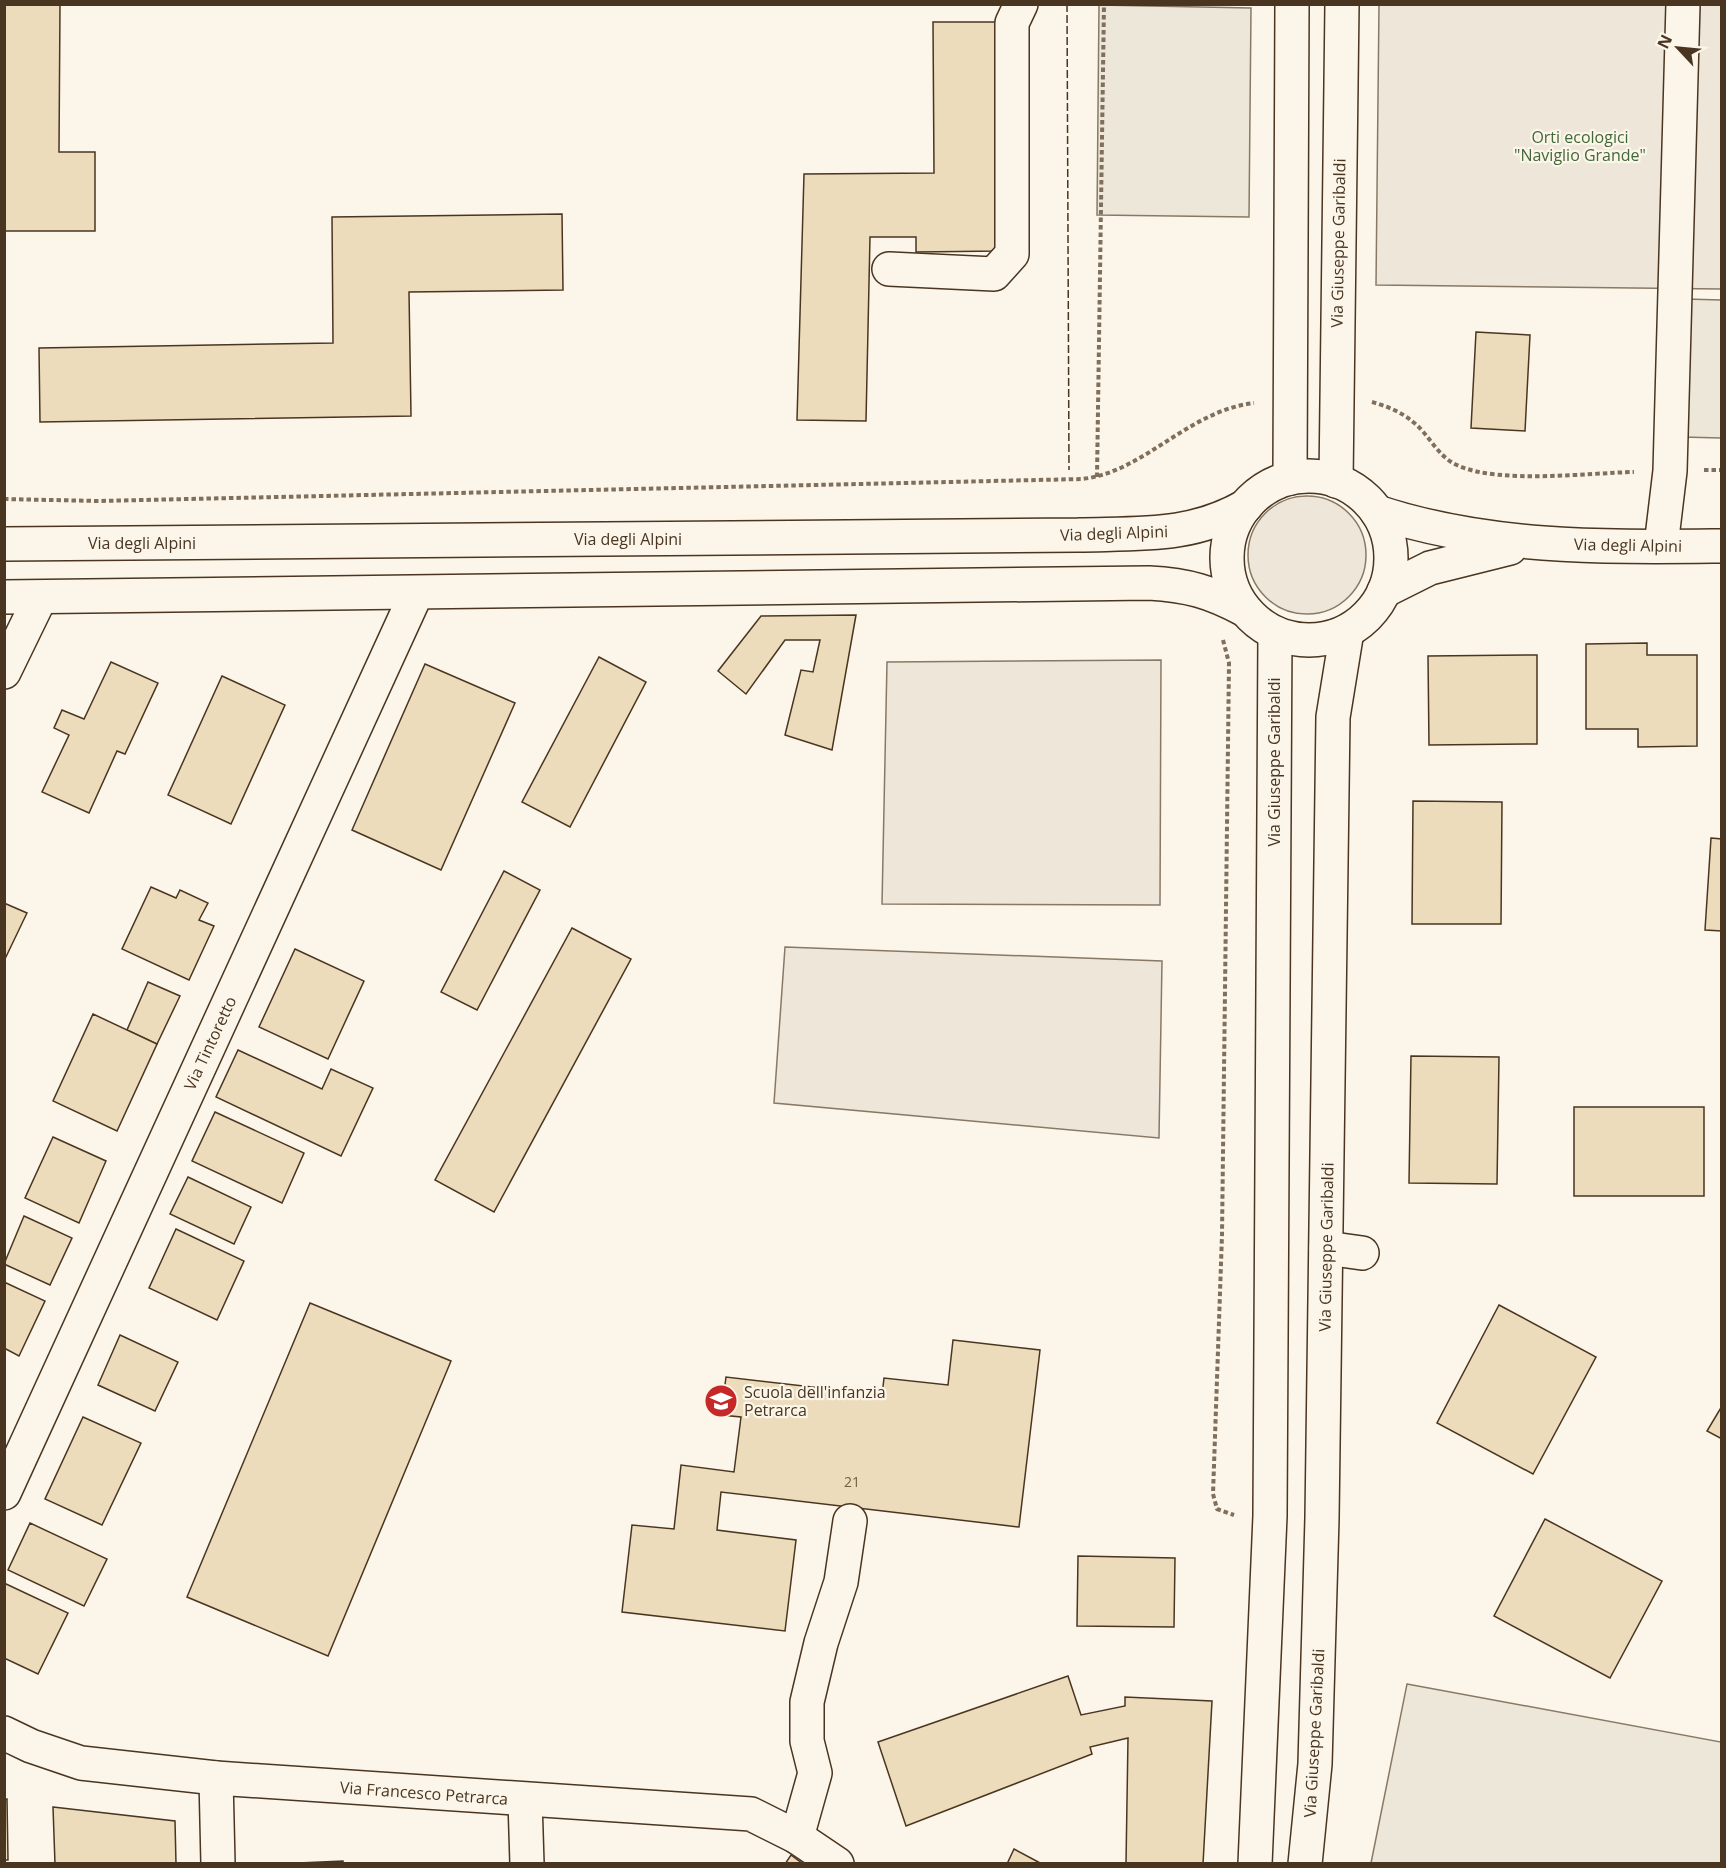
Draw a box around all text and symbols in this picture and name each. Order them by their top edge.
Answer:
north arrow [1648,18,1708,78]
text: N [1652,31,1677,52]
park label: Orti ecologici "Naviglio Grande" [1514,126,1646,166]
street label: Via Giuseppe Garibaldi [1326,158,1350,328]
street label: Via degli Alpini [1060,520,1168,546]
street label: Via degli Alpini [574,528,682,550]
street label: Via degli Alpini [88,532,196,554]
street label: Via degli Alpini [1574,533,1682,557]
street label: Via Giuseppe Garibaldi [1263,677,1285,847]
street label: Via Tintoretto [179,993,241,1093]
street label: Via Giuseppe Garibaldi [1314,1162,1338,1332]
place label: Scuola dell'infanzia Petrarca [744,1381,886,1421]
school or university icon: Scuola dell'infanzia Petrarca [703,1383,739,1419]
house number: 21 [844,1472,860,1491]
street label: Via Giuseppe Garibaldi [1299,1648,1329,1818]
street label: Via Francesco Petrarca [339,1776,509,1810]

